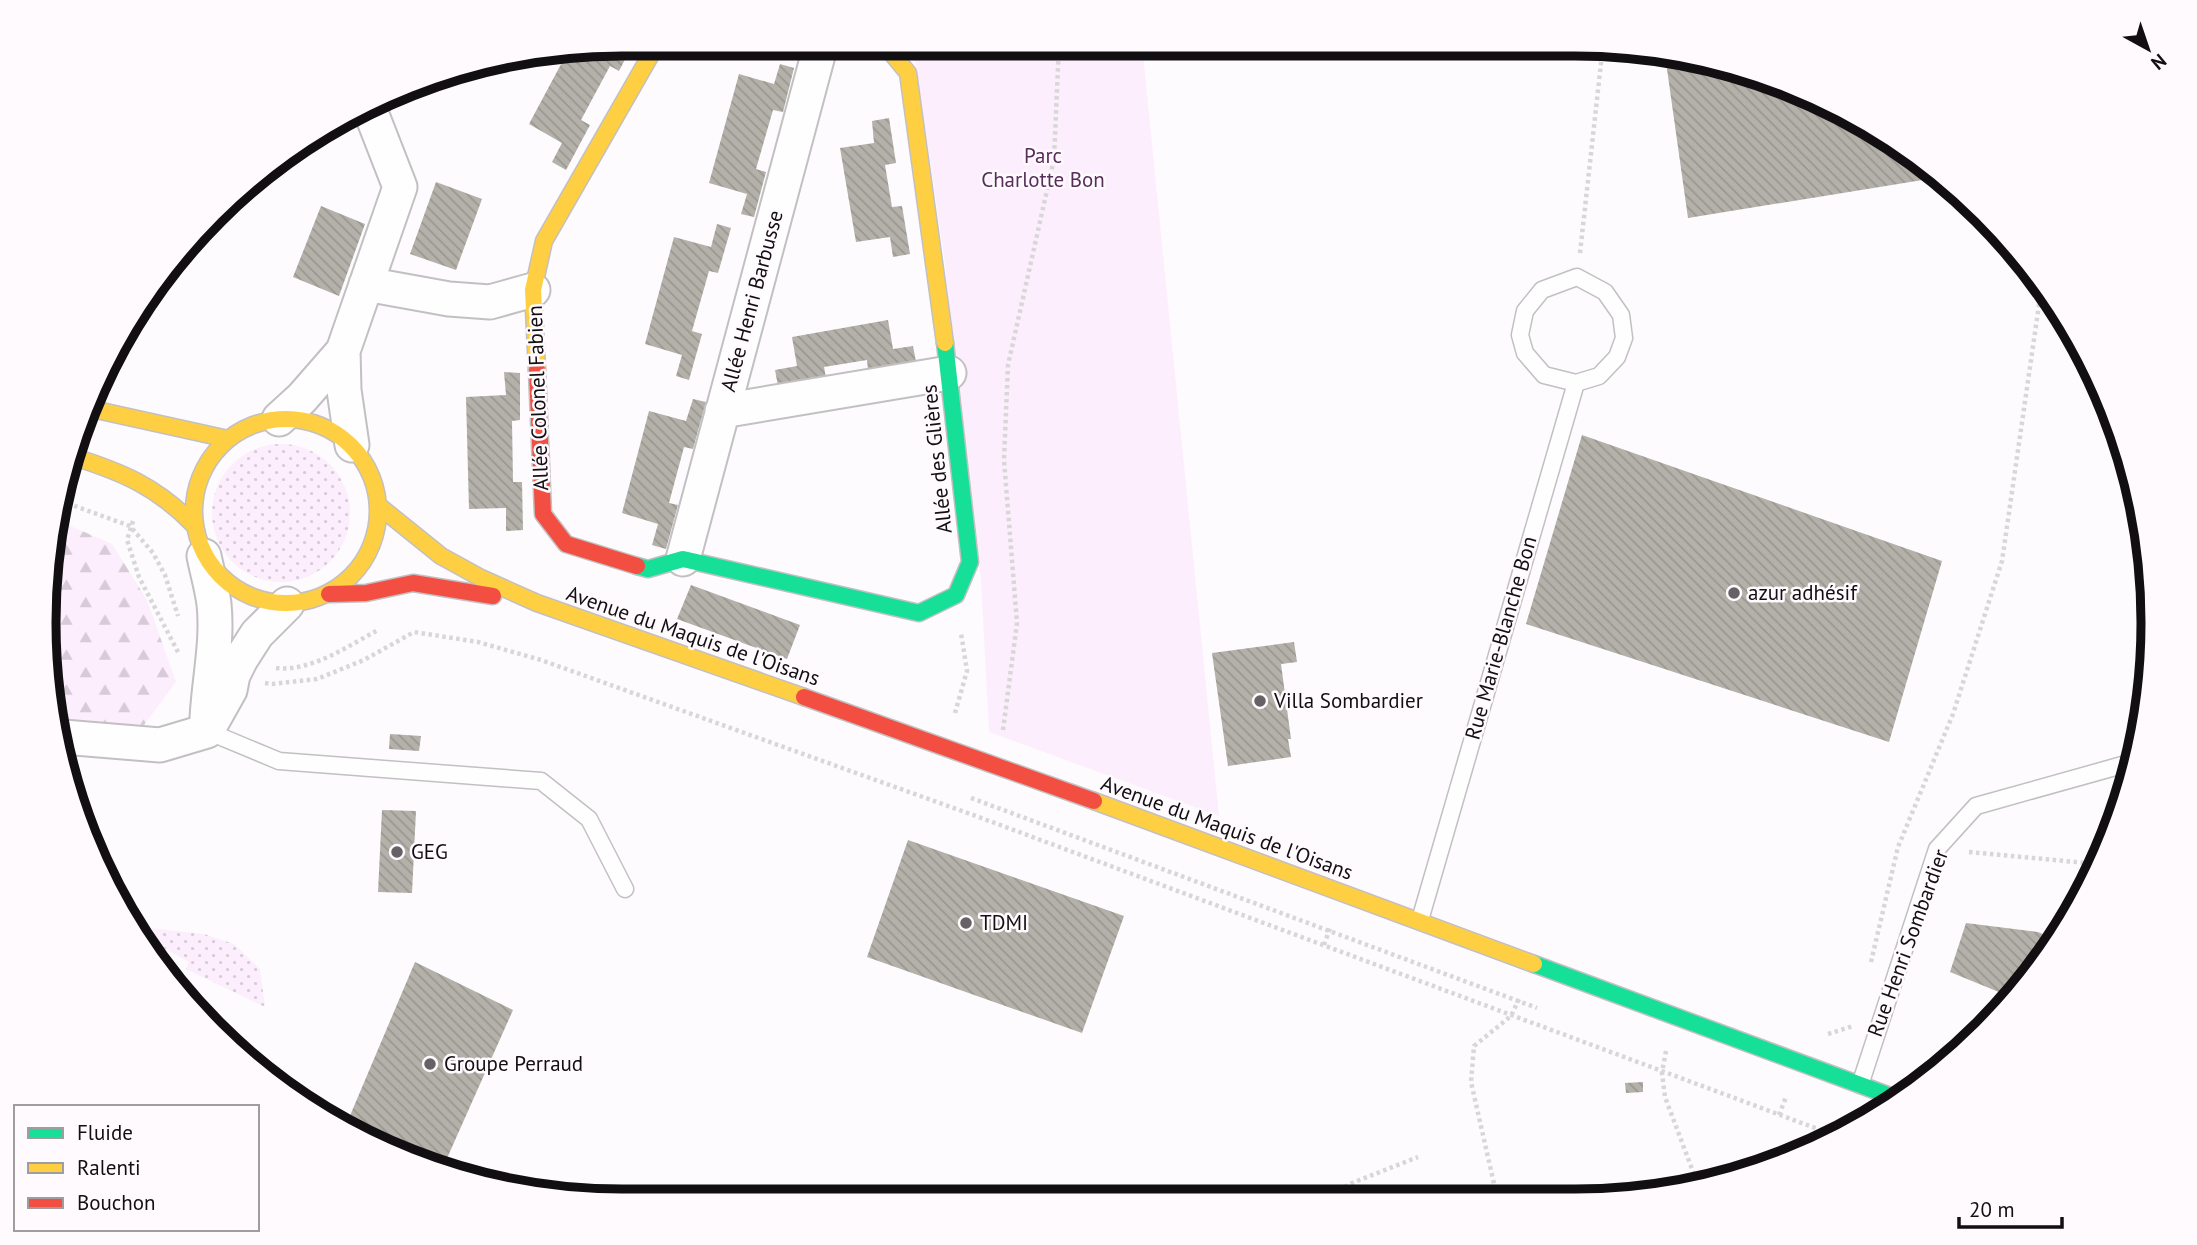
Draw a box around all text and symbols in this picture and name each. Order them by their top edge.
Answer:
north arrow [2113,14,2183,84]
text: N [2146,49,2171,75]
park label: Parc Charlotte Bon [981,142,1105,193]
street label: Allée Henri Barbusse [714,207,789,395]
street label: Allée Colonel Fabien [521,305,554,491]
street label: Allée des Glières [915,383,958,535]
street label: Rue Marie-Blanche Bon [1459,533,1543,743]
street label: Avenue du Maquis de l'Oisans [563,579,823,692]
place label: azur adhésif [1748,579,1858,606]
marker: azur adhésif [1726,585,1742,601]
place label: Villa Sombardier [1273,687,1423,714]
marker: Villa Sombardier [1252,693,1268,709]
street label: Avenue du Maquis de l'Oisans [1098,769,1357,886]
place label: GEG [411,838,448,865]
marker: GEG [389,844,405,860]
street label: Rue Henri Sombardier [1861,845,1954,1040]
place label: TDMI [980,909,1028,936]
marker: TDMI [958,915,974,931]
place label: Groupe Perraud [444,1050,583,1077]
marker: Groupe Perraud [422,1056,438,1072]
legend [14,1105,259,1231]
text: Fluide [77,1119,133,1146]
text: Ralenti [77,1154,141,1181]
scale bar [1959,1186,2062,1230]
text: Bouchon [77,1189,156,1216]
text: 20 m [1969,1196,2015,1223]

